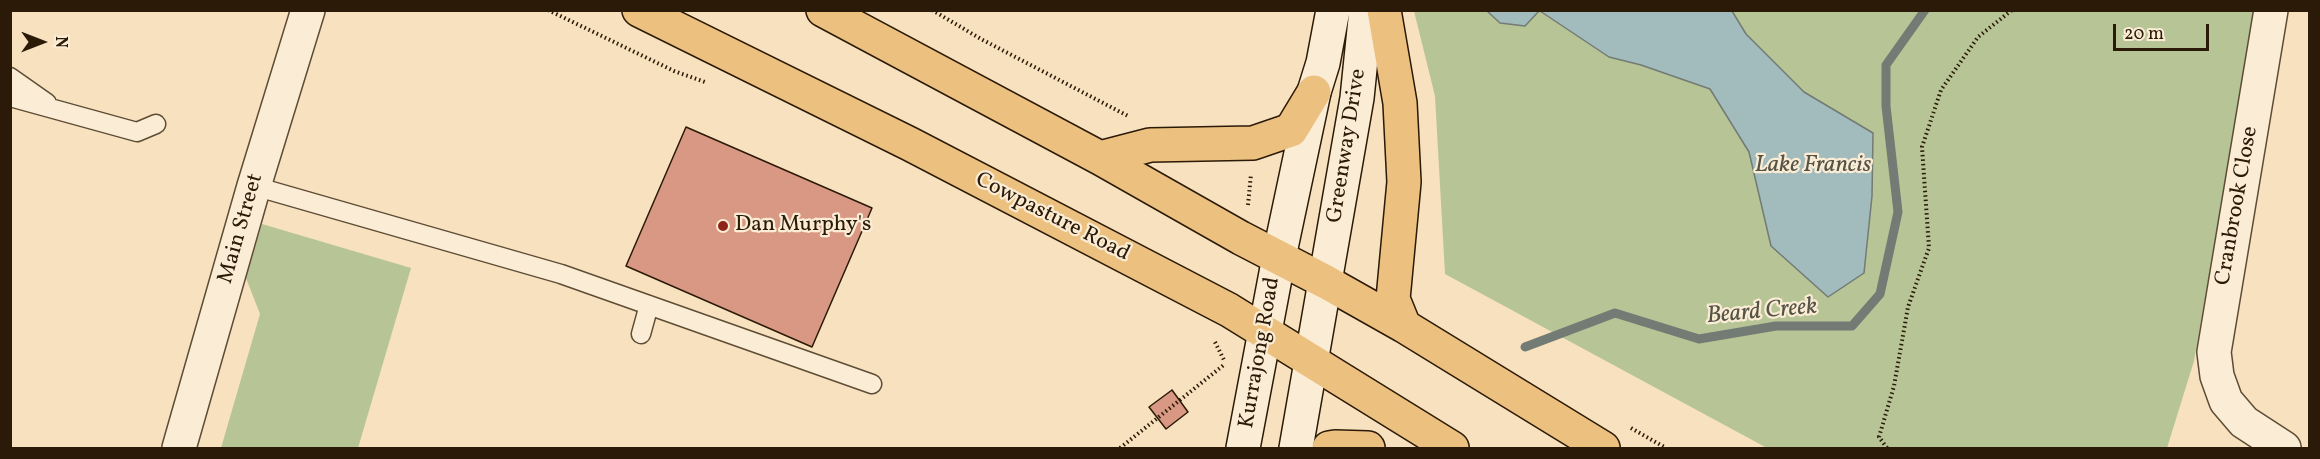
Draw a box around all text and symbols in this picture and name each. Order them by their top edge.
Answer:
north arrow [12,12,72,72]
scale bar [2116,12,2212,50]
text: 20 m [2124,22,2164,47]
text: N [49,36,71,48]
street label: Greenway Drive [1323,67,1373,225]
street label: Cranbrook Close [2211,124,2265,288]
water label: Lake Francis [1755,153,1871,181]
street label: Cowpasture Road [970,168,1134,268]
street label: Main Street [214,171,270,287]
place label: Dan Murphy's [735,213,872,239]
marker: Dan Murphy's [716,219,730,233]
street label: Kurrajong Road [1235,275,1287,431]
water label: Beard Creek [1706,294,1818,332]

